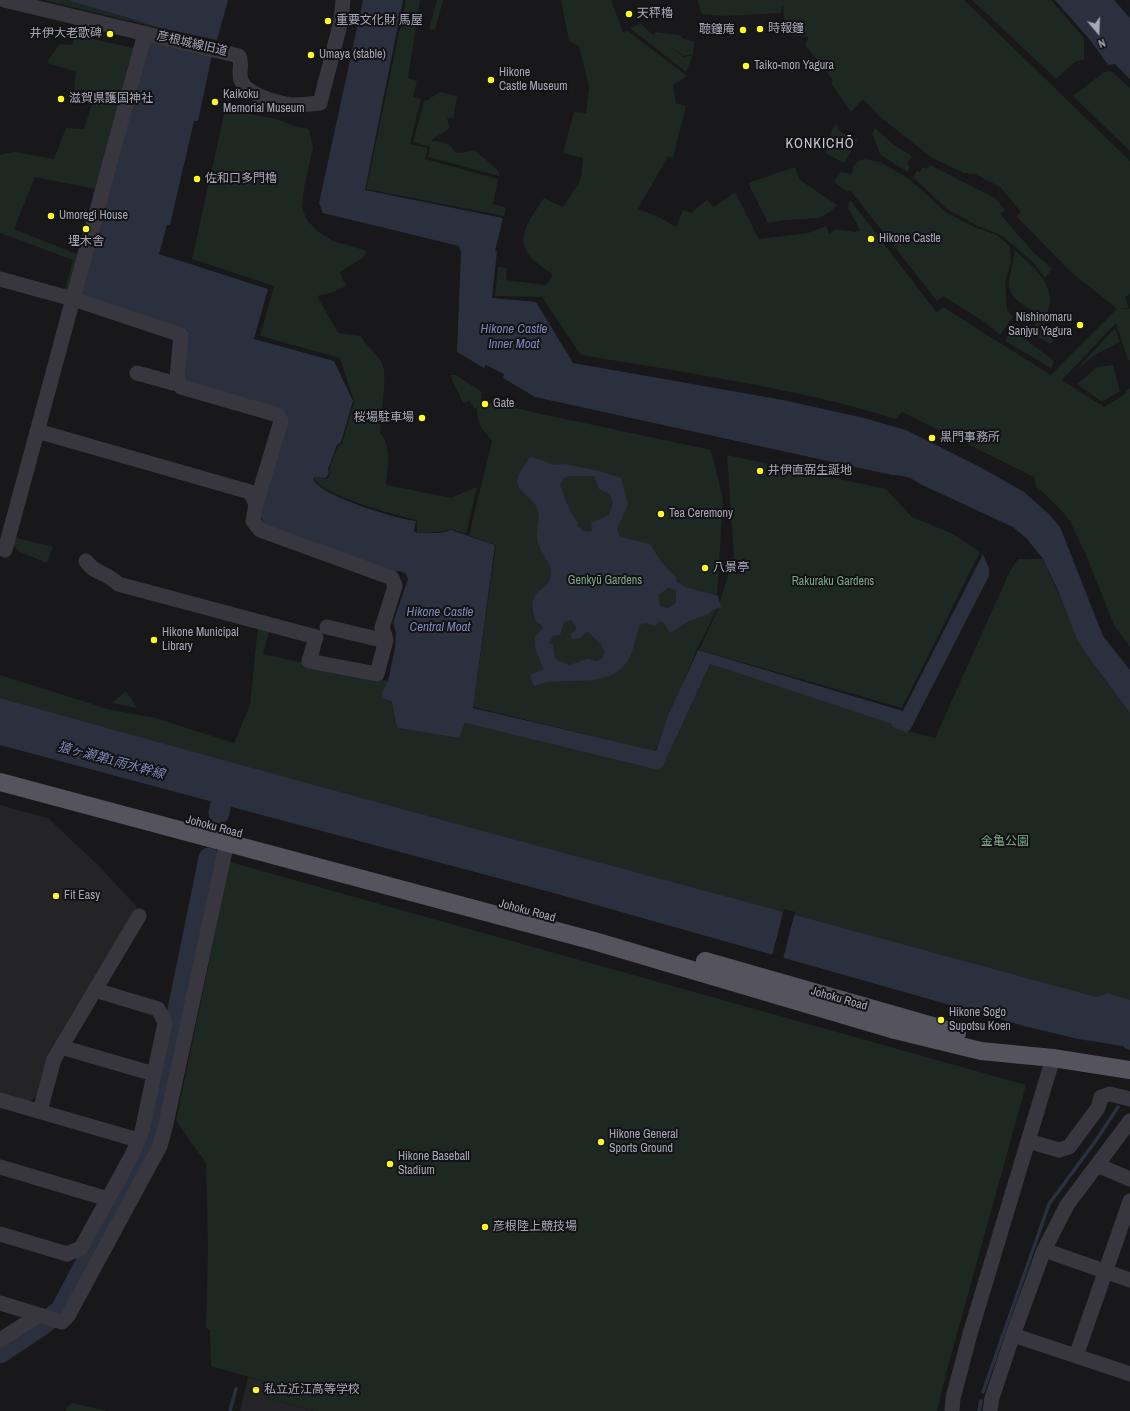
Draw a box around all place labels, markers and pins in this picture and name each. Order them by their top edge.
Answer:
place label: 天秤櫓 [637,7,673,21]
marker: 天秤櫓 [624,9,634,19]
place label: 重要文化財 馬屋 [336,14,423,28]
marker: 重要文化財 馬屋 [323,16,333,26]
place label: 時報鐘 [768,22,804,36]
place label: 聴鐘庵 [699,23,735,37]
marker: 時報鐘 [755,24,765,34]
marker: 聴鐘庵 [738,25,748,35]
place label: 井伊大老歌碑 [30,27,102,41]
marker: 井伊大老歌碑 [105,29,115,39]
place label: Umaya (stable) [319,48,386,62]
marker: Umaya (stable) [306,50,316,60]
place label: Taiko-mon Yagura [754,59,834,73]
marker: Taiko-mon Yagura [741,61,751,71]
place label: Hikone Castle Museum [499,66,567,94]
marker: Hikone Castle Museum [486,75,496,85]
place label: Kaikoku Memorial Museum [223,88,304,116]
place label: 滋賀県護国神社 [69,92,153,106]
marker: 滋賀県護国神社 [56,94,66,104]
marker: Kaikoku Memorial Museum [210,97,220,107]
place label: 佐和口多門櫓 [205,172,277,186]
marker: 佐和口多門櫓 [192,174,202,184]
place label: Umoregi House [59,209,128,223]
marker: Umoregi House [46,211,56,221]
marker: 埋木舎 [81,224,91,234]
place label: Hikone Castle [879,232,941,246]
marker: Hikone Castle [866,234,876,244]
place label: 埋木舎 [68,235,104,249]
place label: Nishinomaru Sanjyu Yagura [1008,311,1072,339]
marker: Nishinomaru Sanjyu Yagura [1075,320,1085,330]
place label: Gate [493,397,514,411]
marker: Gate [480,399,490,409]
place label: 桜場駐車場 [354,411,414,425]
marker: 桜場駐車場 [417,413,427,423]
place label: 黒門事務所 [940,431,1000,445]
marker: 黒門事務所 [927,433,937,443]
place label: 井伊直弼生誕地 [768,464,852,478]
marker: 井伊直弼生誕地 [755,466,765,476]
place label: Tea Ceremony [669,507,733,521]
marker: Tea Ceremony [656,509,666,519]
place label: 八景亭 [713,561,749,575]
marker: 八景亭 [700,563,710,573]
place label: Hikone Municipal Library [162,626,239,654]
marker: Hikone Municipal Library [149,635,159,645]
place label: Fit Easy [64,889,100,903]
marker: Fit Easy [51,891,61,901]
place label: Hikone Sogo Supotsu Koen [949,1006,1011,1034]
marker: Hikone Sogo Supotsu Koen [936,1015,946,1025]
place label: Hikone General Sports Ground [609,1128,678,1156]
marker: Hikone General Sports Ground [596,1137,606,1147]
place label: Hikone Baseball Stadium [398,1150,470,1178]
marker: Hikone Baseball Stadium [385,1159,395,1169]
place label: 彦根陸上競技場 [493,1220,577,1234]
marker: 彦根陸上競技場 [480,1222,490,1232]
place label: 私立近江高等学校 [264,1383,360,1397]
marker: 私立近江高等学校 [251,1385,261,1395]

